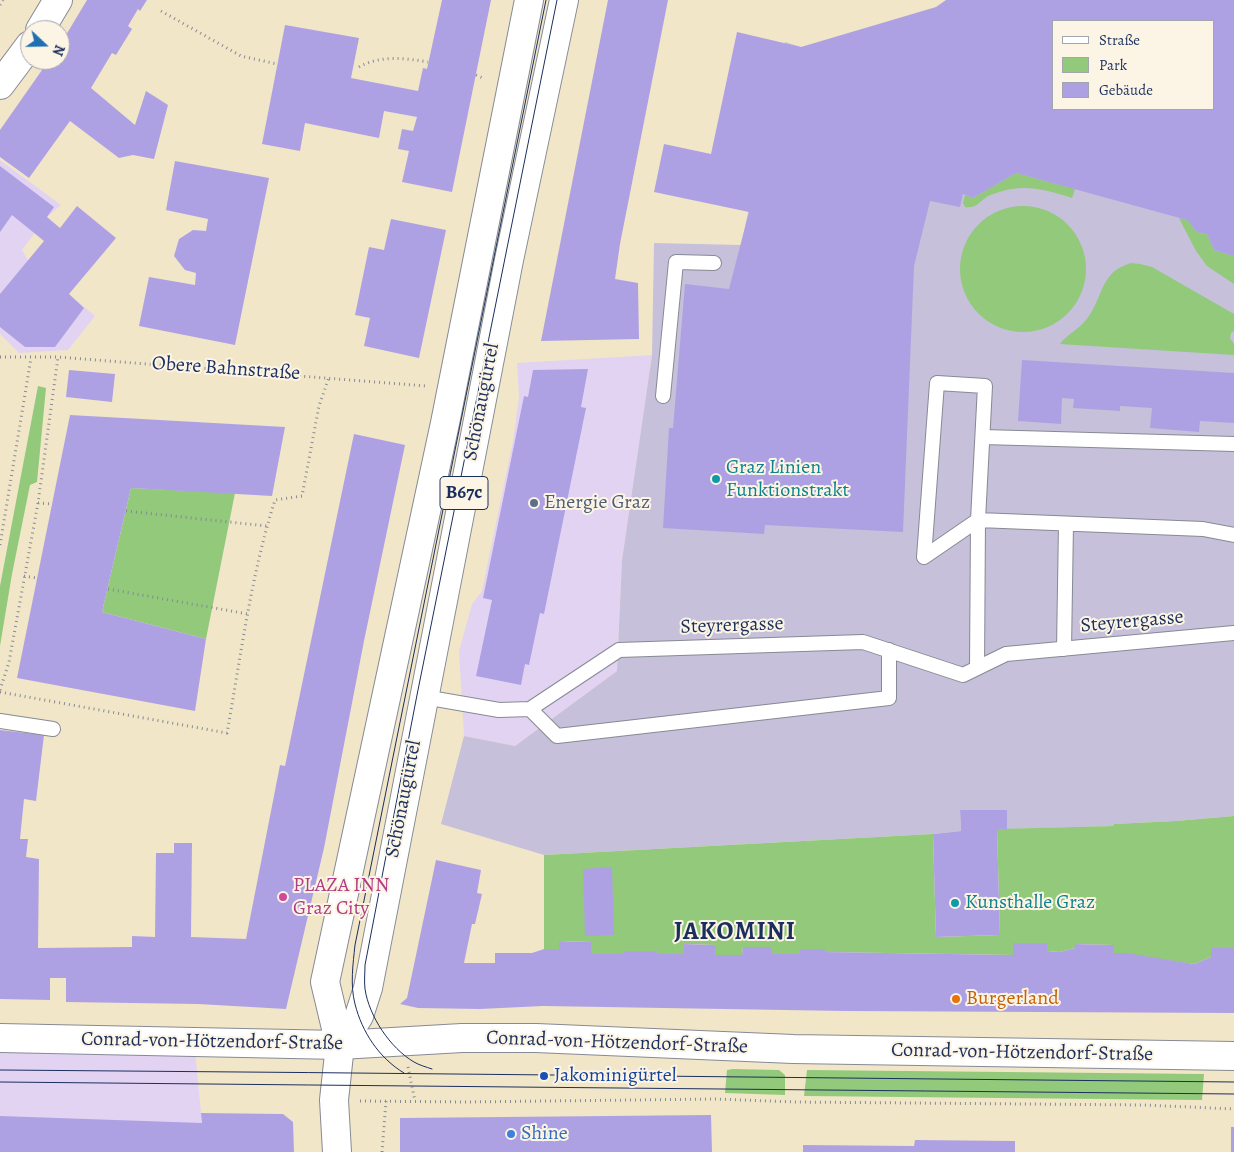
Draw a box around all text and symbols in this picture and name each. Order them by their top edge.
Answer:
north arrow [20,20,70,70]
legend [1052,20,1214,110]
text: Straße [1099,30,1140,50]
text: N [48,42,69,58]
text: Park [1099,55,1127,75]
text: Gebäude [1099,80,1153,100]
street label: Schönaugürtel [459,341,505,463]
street label: Obere Bahnstraße [151,352,301,386]
place label: Graz Linien Funktionstrakt [726,456,849,503]
marker: Graz Linien Funktionstrakt [710,473,722,485]
road number: B67c [440,476,488,509]
place label: Energie Graz [544,491,650,515]
marker: Energie Graz [528,497,540,509]
street label: Steyrergasse [1080,606,1184,638]
street label: Steyrergasse [680,612,784,640]
street label: Schönaugürtel [381,738,427,860]
place label: PLAZA INN Graz City [293,874,389,921]
marker: PLAZA INN Graz City [277,891,289,903]
place label: Kunsthalle Graz [965,891,1095,915]
marker: Kunsthalle Graz [949,897,961,909]
district label: JAKOMINI [673,918,797,948]
place label: Burgerland [966,987,1059,1011]
marker: Burgerland [950,993,962,1005]
street label: Conrad-von-Hötzendorf-Straße [486,1026,748,1060]
street label: Conrad-von-Hötzendorf-Straße [81,1028,343,1056]
street label: Conrad-von-Hötzendorf-Straße [891,1039,1153,1067]
place label: Jakominigürtel [554,1064,677,1088]
marker: Jakominigürtel [538,1070,550,1082]
place label: Shine [521,1122,568,1146]
marker: Shine [505,1128,517,1140]

